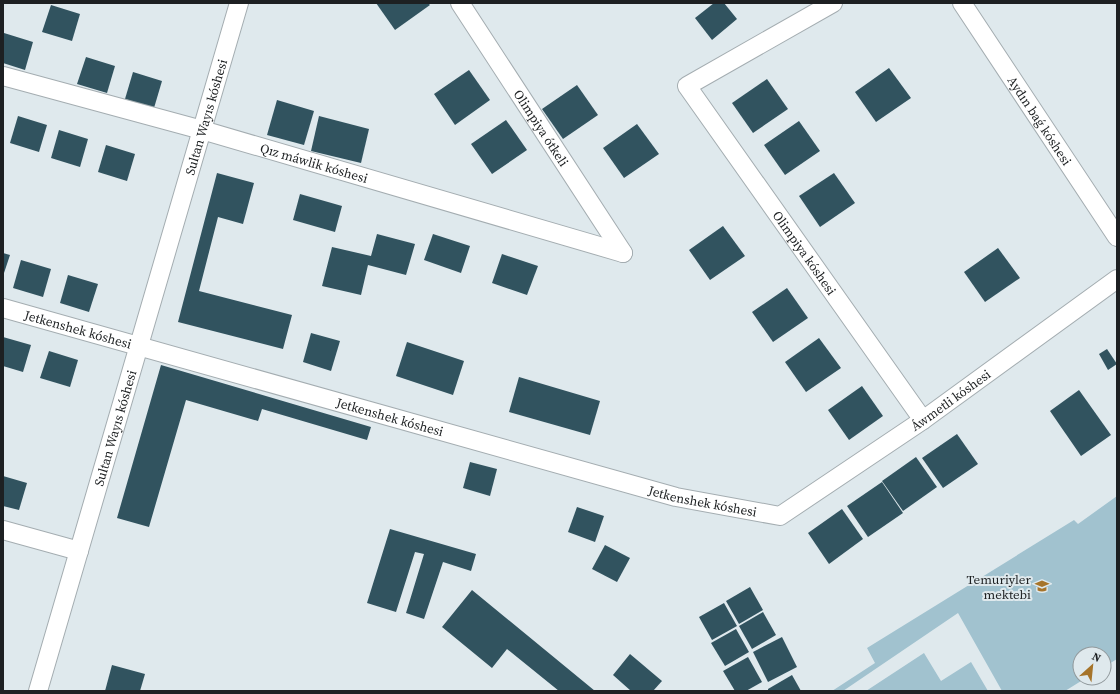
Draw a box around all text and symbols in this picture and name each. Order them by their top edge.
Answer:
street label: Sultan Wayıs kóshesi [181,57,231,177]
street label: Aydın baǵ kóshesi [1004,73,1076,169]
street label: Olimpiya ótkeli [510,86,573,170]
street label: Qız máwlik kóshesi [258,139,370,187]
street label: Olimpiya kóshesi [769,207,840,298]
street label: Jetkenshek kóshesi [22,306,134,352]
street label: Áwmetli kóshesi [907,365,994,434]
street label: Sultan Wayıs kóshesi [90,368,140,488]
street label: Jetkenshek kóshesi [334,393,446,440]
street label: Jetkenshek kóshesi [646,481,758,520]
place label: Temuriyler mektebi [967,571,1031,603]
school or university icon: Temuriyler mektebi [1034,578,1050,594]
north arrow [1072,646,1112,686]
text: N [1089,649,1103,666]

